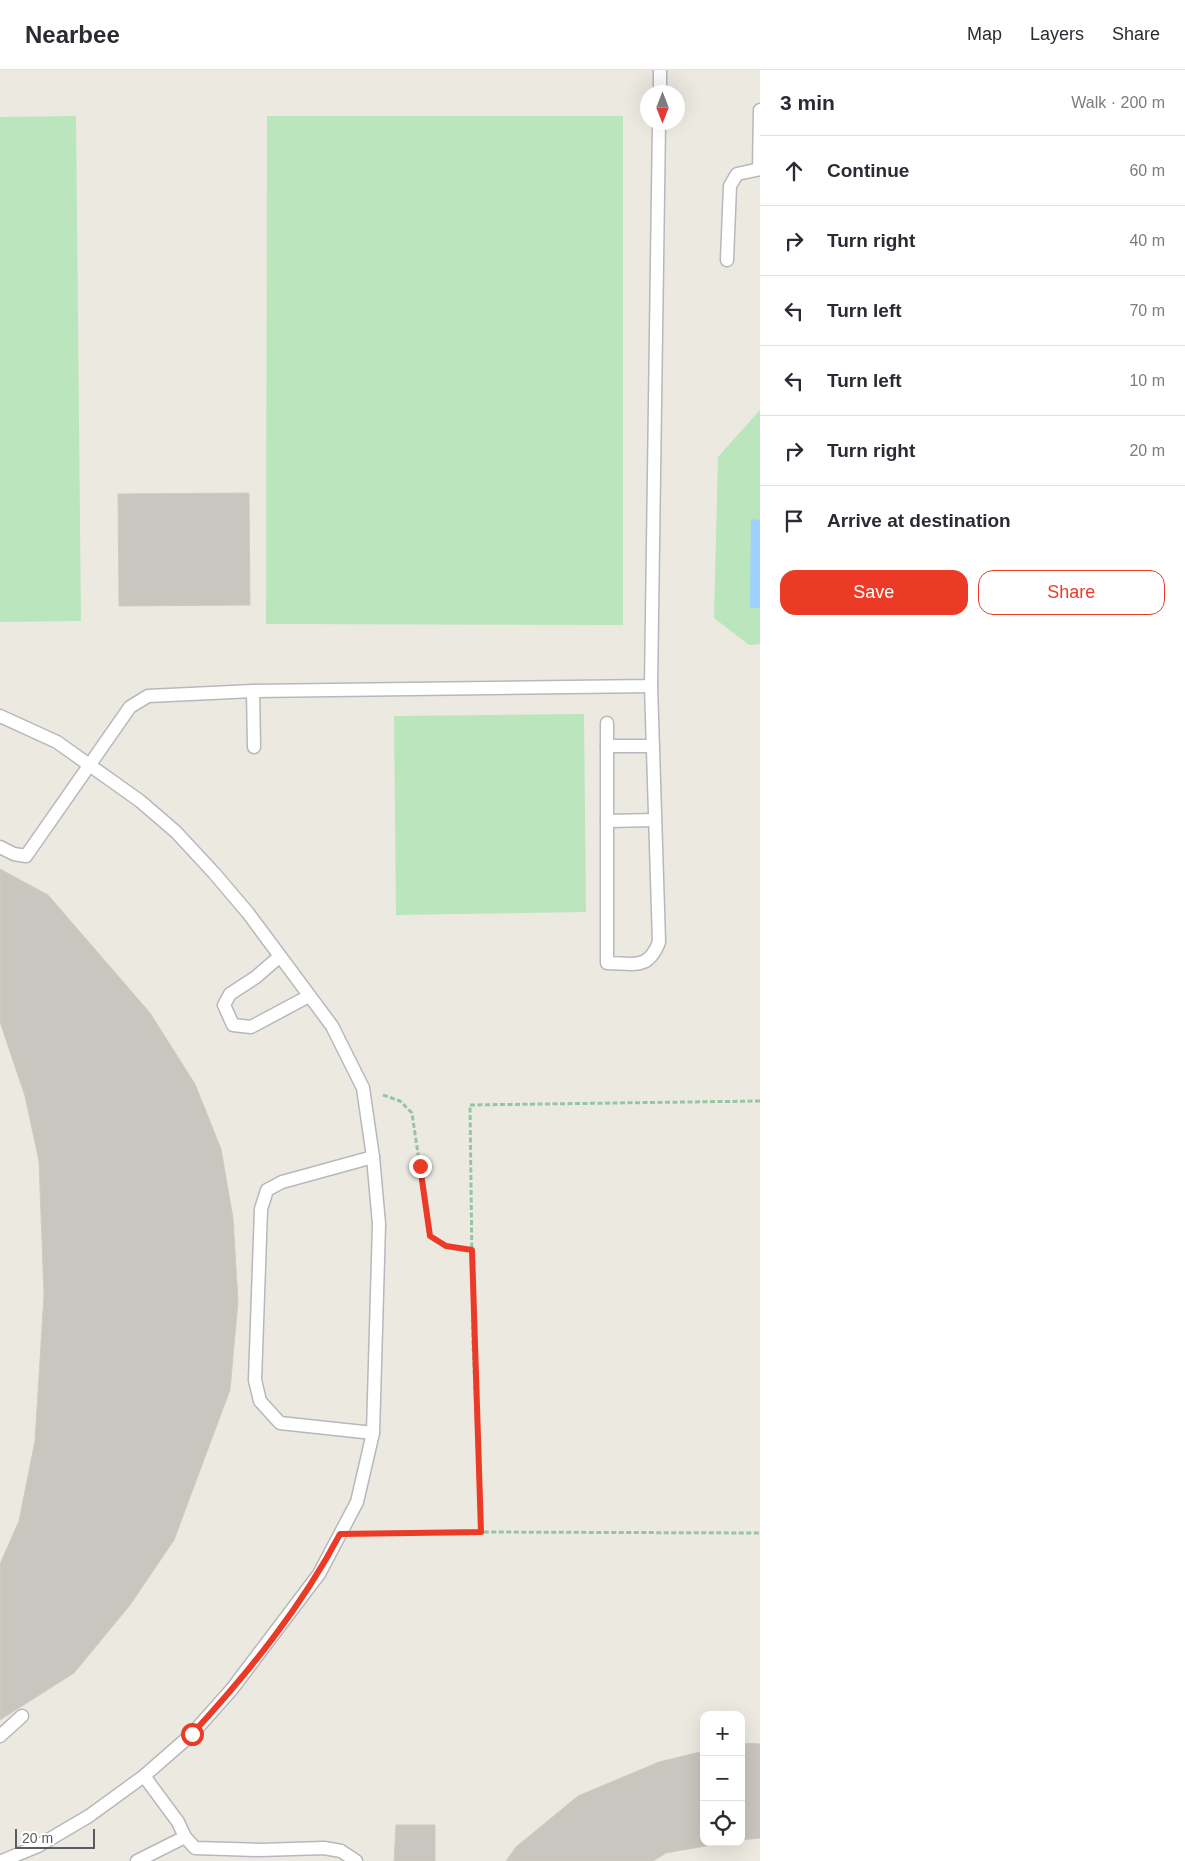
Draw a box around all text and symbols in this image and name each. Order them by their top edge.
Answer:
text: Nearbee [25,21,120,48]
text: Map [967,24,1002,44]
text: Layers [1030,24,1084,44]
text: Share [1112,24,1160,44]
north arrow [640,85,685,130]
text: 3 min [780,91,835,114]
text: Walk · 200 m [1071,94,1165,111]
icon: ahead [780,157,808,185]
text: Continue [827,160,909,181]
text: 60 m [1129,162,1165,179]
icon: right [780,227,808,255]
text: Turn right [827,230,915,251]
text: 40 m [1129,232,1165,249]
icon: left [780,297,808,325]
text: Turn left [827,300,902,321]
text: 70 m [1129,302,1165,319]
icon: left [780,367,808,395]
text: Turn left [827,370,902,391]
text: 10 m [1129,372,1165,389]
icon: right [780,437,808,465]
text: Turn right [827,440,915,461]
text: 20 m [1129,442,1165,459]
icon: arrive [780,507,808,535]
text: Arrive at destination [827,510,1011,531]
button: Save [780,570,968,615]
button: Share [978,570,1165,615]
route end [409,1155,432,1178]
map controls [700,1711,745,1846]
button: + [700,1711,745,1756]
route start [181,1723,204,1746]
button: − [700,1756,745,1801]
button: locate [700,1801,745,1846]
scale bar [15,1826,95,1849]
text: 20 m [22,1830,53,1846]

